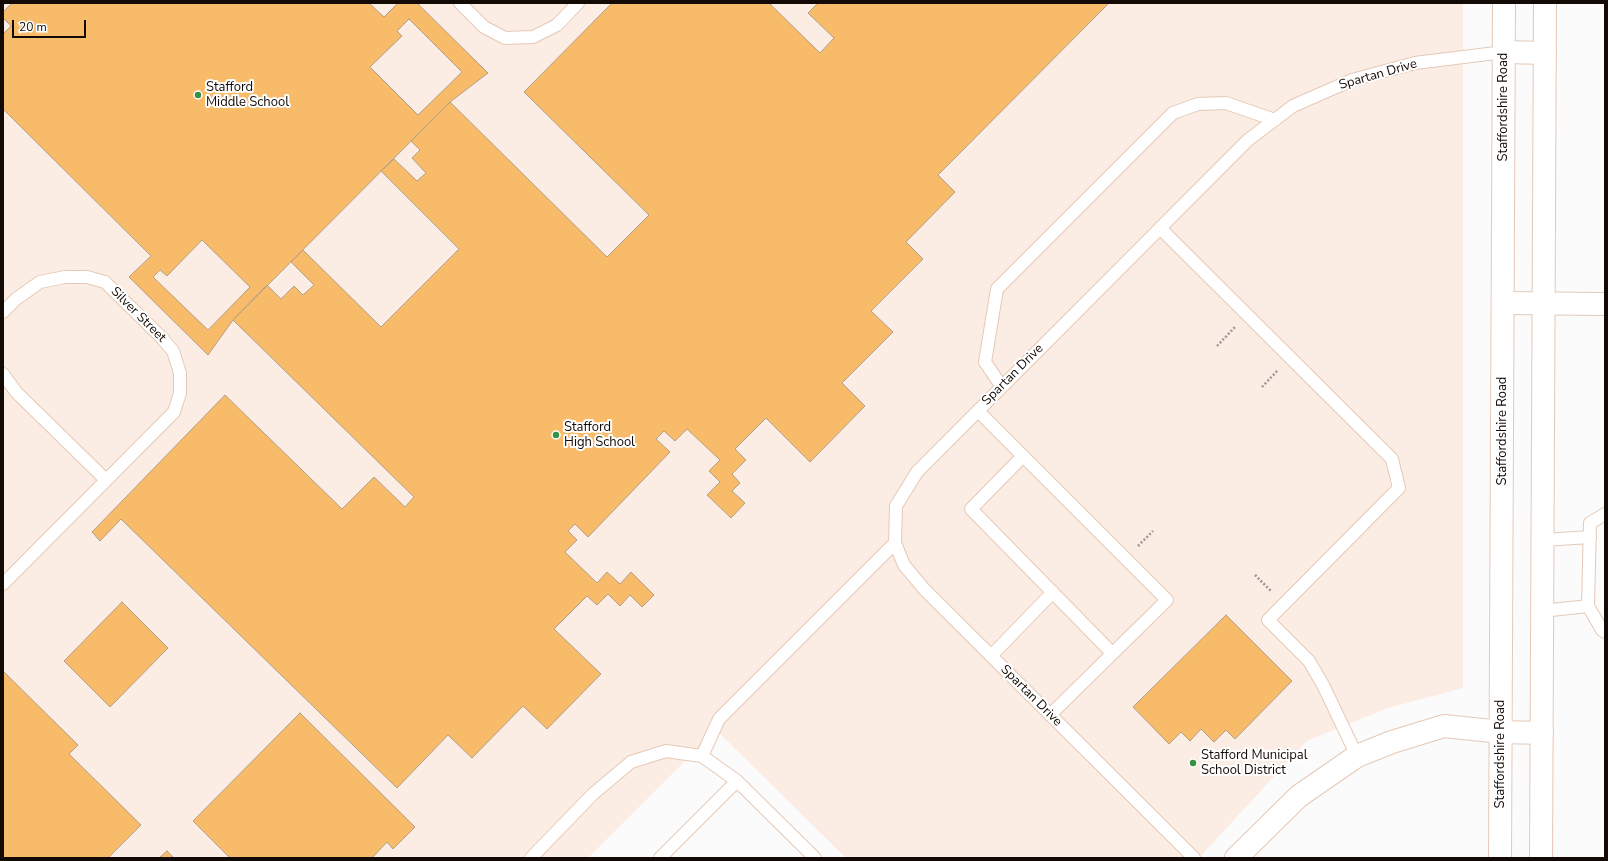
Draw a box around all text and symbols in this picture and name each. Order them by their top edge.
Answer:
scale bar [14,12,88,38]
text: 20 m [19,19,47,35]
street label: Staffordshire Road [1496,53,1512,161]
street label: Spartan Drive [1337,56,1419,94]
place label: Stafford Middle School [206,80,289,111]
marker: Stafford Middle School [193,90,203,100]
street label: Silver Street [107,284,169,346]
street label: Spartan Drive [979,341,1047,409]
street label: Staffordshire Road [1495,377,1511,485]
place label: Stafford High School [564,420,635,451]
marker: Stafford High School [551,430,561,440]
street label: Spartan Drive [997,662,1065,730]
street label: Staffordshire Road [1493,700,1509,808]
place label: Stafford Municipal School District [1201,748,1308,779]
marker: Stafford Municipal School District [1188,758,1198,768]

